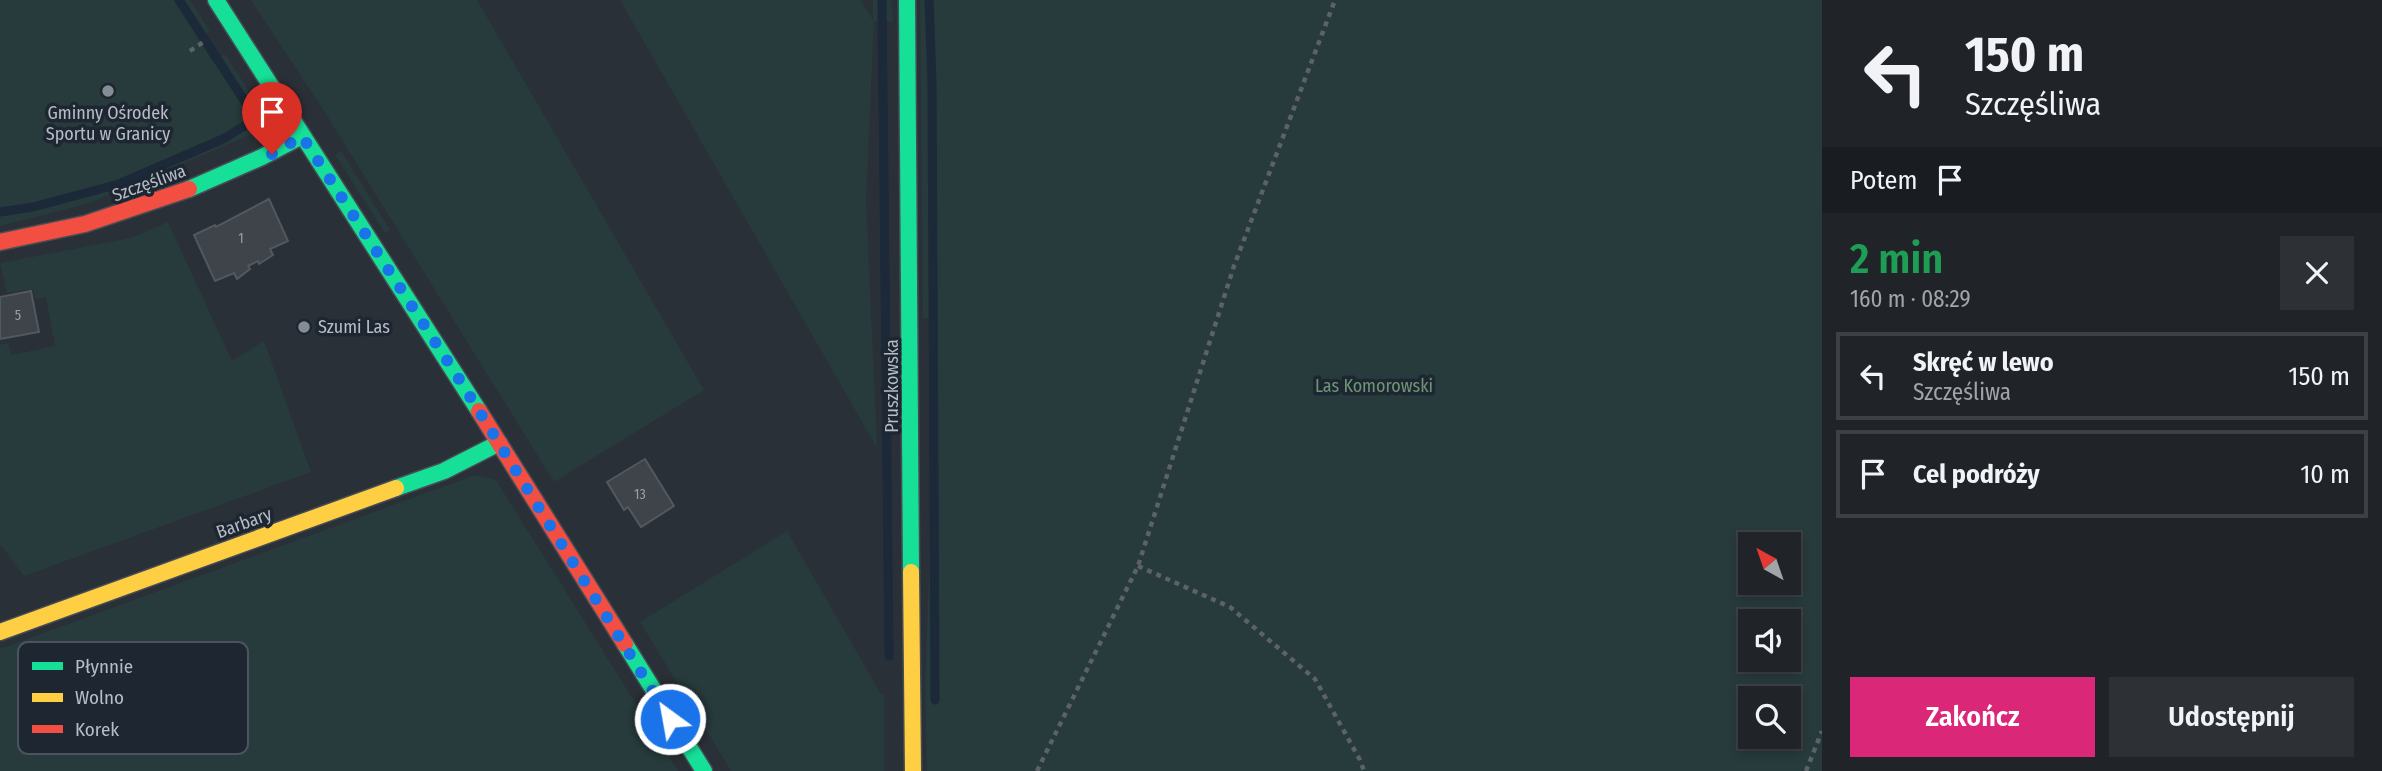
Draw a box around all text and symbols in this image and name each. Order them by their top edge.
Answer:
text: 150 m [1965,25,2084,84]
icon: left [1850,28,1941,119]
pin [242,82,302,154]
marker: Gminny Ośrodek Sportu w Granicy [100,83,116,99]
text: Szczęśliwa [1965,85,2101,123]
icon: arrive [253,93,291,131]
place label: Gminny Ośrodek Sportu w Granicy [46,102,170,145]
street label: Szczęśliwa [109,159,189,206]
icon: arrive [1931,161,1969,199]
text: Potem [1850,165,1917,196]
house number: 1 [238,230,244,247]
text: 2 min [1850,234,1943,284]
button: close [2280,236,2354,310]
text: 160 m · 08:29 [1850,285,1971,313]
house number: 5 [15,307,21,324]
place label: Szumi Las [318,316,390,338]
marker: Szumi Las [296,319,312,335]
street label: Pruszkowska [881,339,903,433]
text: Skręć w lewo [1913,347,2054,378]
icon: left [1854,357,1892,395]
text: 150 m [2288,361,2350,392]
park label: Las Komorowski [1315,375,1433,397]
text: Szczęśliwa [1913,378,2011,406]
icon: arrive [1854,455,1892,493]
text: Cel podróży [1913,459,2040,490]
text: 10 m [2300,459,2350,490]
house number: 13 [634,486,646,503]
street label: Barbary [213,503,275,543]
north arrow [1738,532,1801,595]
map controls [1738,532,1801,749]
button: sound [1738,609,1801,672]
legend [18,642,248,754]
text: Płynnie [75,655,133,678]
button: Zakończ [1850,677,2095,757]
button: Udostępnij [2109,677,2354,757]
position arrow [633,682,707,756]
text: Wolno [75,686,124,709]
button: search [1738,686,1801,749]
text: Korek [75,718,119,741]

